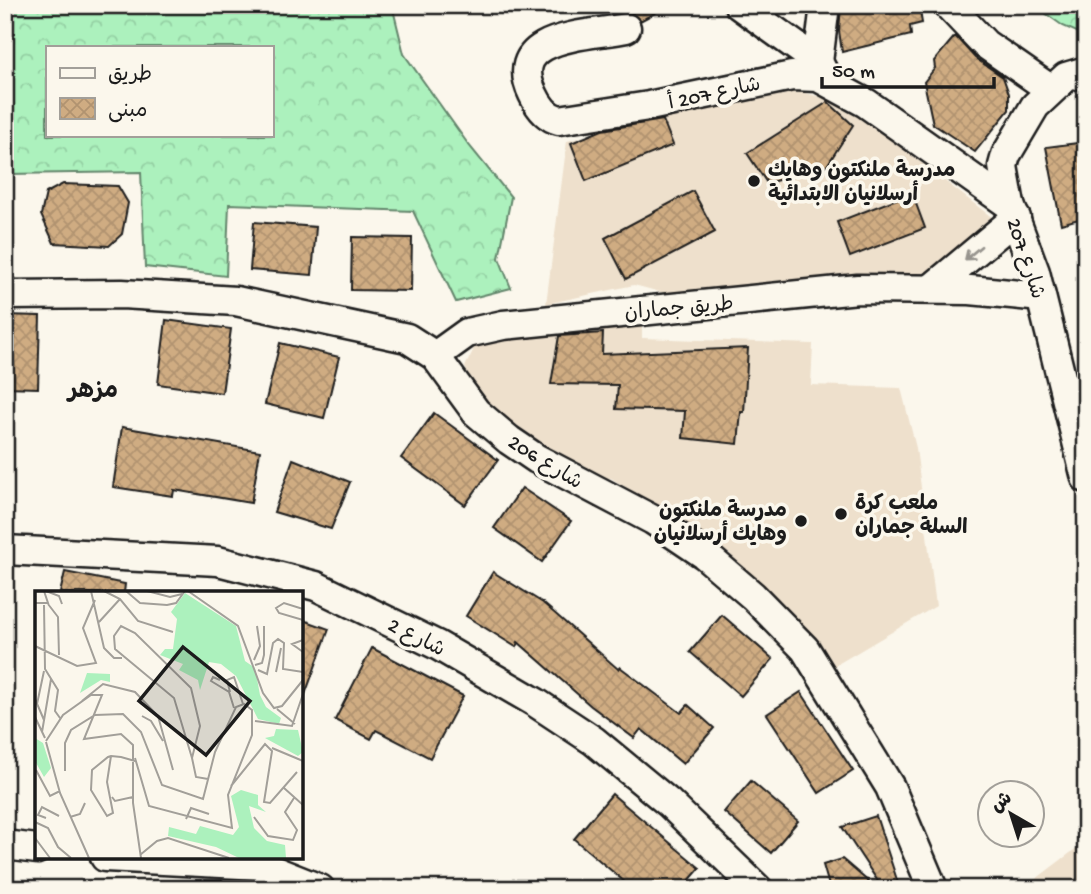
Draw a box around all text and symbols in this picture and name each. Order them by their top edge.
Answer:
legend [46,46,273,136]
scale bar [822,46,993,90]
text: 50 m [832,61,875,86]
text: طريق [108,64,152,89]
street label: شارع 207 أ [666,71,763,117]
text: مبنى [108,100,147,125]
place label: مدرسة ملنكتون وهايك أرسلانيان الابتدائية [768,159,955,209]
marker: مدرسة ملنكتون وهايك أرسلانيان الابتدائية [746,173,762,189]
street label: شارع 207 [999,215,1048,303]
one-way arrow [965,245,983,261]
street label: طريق جماران [624,293,735,328]
district label: مزهر [66,378,118,407]
street label: شارع 206 [502,431,586,497]
place label: ملعب كرة السلة جماران [855,493,968,542]
place label: مدرسة ملنكتون وهايك أرسلانيان [654,499,787,549]
marker: ملعب كرة السلة جماران [833,506,849,522]
marker: مدرسة ملنكتون وهايك أرسلانيان [793,513,809,529]
inset map [35,591,303,859]
street label: شارع 2 [383,614,448,664]
north arrow [976,778,1046,848]
text: ش [987,788,1018,819]

